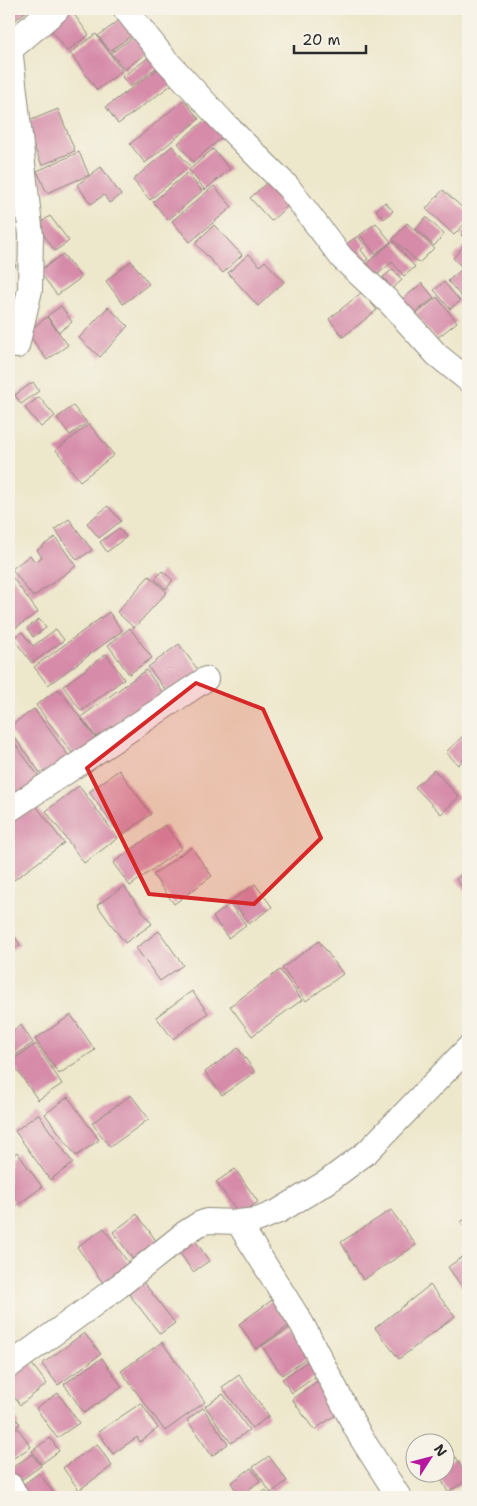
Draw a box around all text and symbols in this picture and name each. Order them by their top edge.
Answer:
scale bar [294,22,367,54]
text: 20 m [302,30,341,50]
north arrow [404,1434,454,1484]
text: N [430,1441,451,1460]

